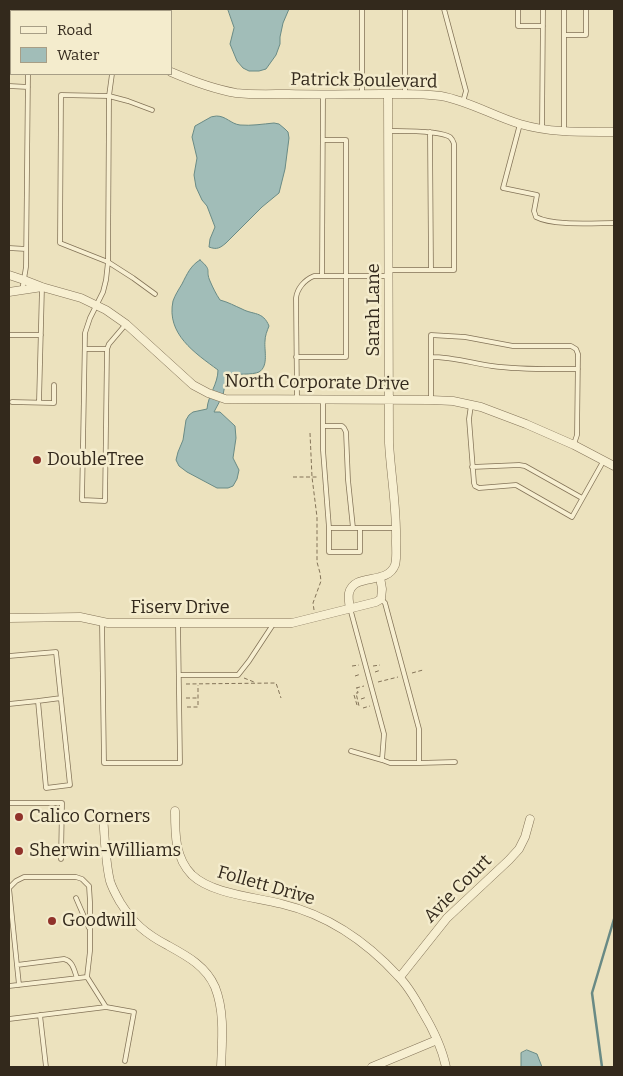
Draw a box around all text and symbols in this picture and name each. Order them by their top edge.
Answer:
legend [10,10,172,75]
text: Road [57,21,92,39]
text: Water [57,46,99,64]
street label: Patrick Boulevard [290,69,438,93]
street label: Sarah Lane [363,263,385,357]
street label: North Corporate Drive [224,371,410,395]
place label: DoubleTree [47,449,144,471]
marker: DoubleTree [31,454,43,466]
street label: Fiserv Drive [130,597,230,619]
place label: Calico Corners [29,806,150,828]
marker: Calico Corners [13,811,25,823]
place label: Sherwin-Williams [29,840,181,862]
marker: Sherwin-Williams [13,845,25,857]
street label: Avie Court [420,851,496,927]
street label: Follett Drive [215,862,317,910]
place label: Goodwill [62,910,136,932]
marker: Goodwill [46,915,58,927]

